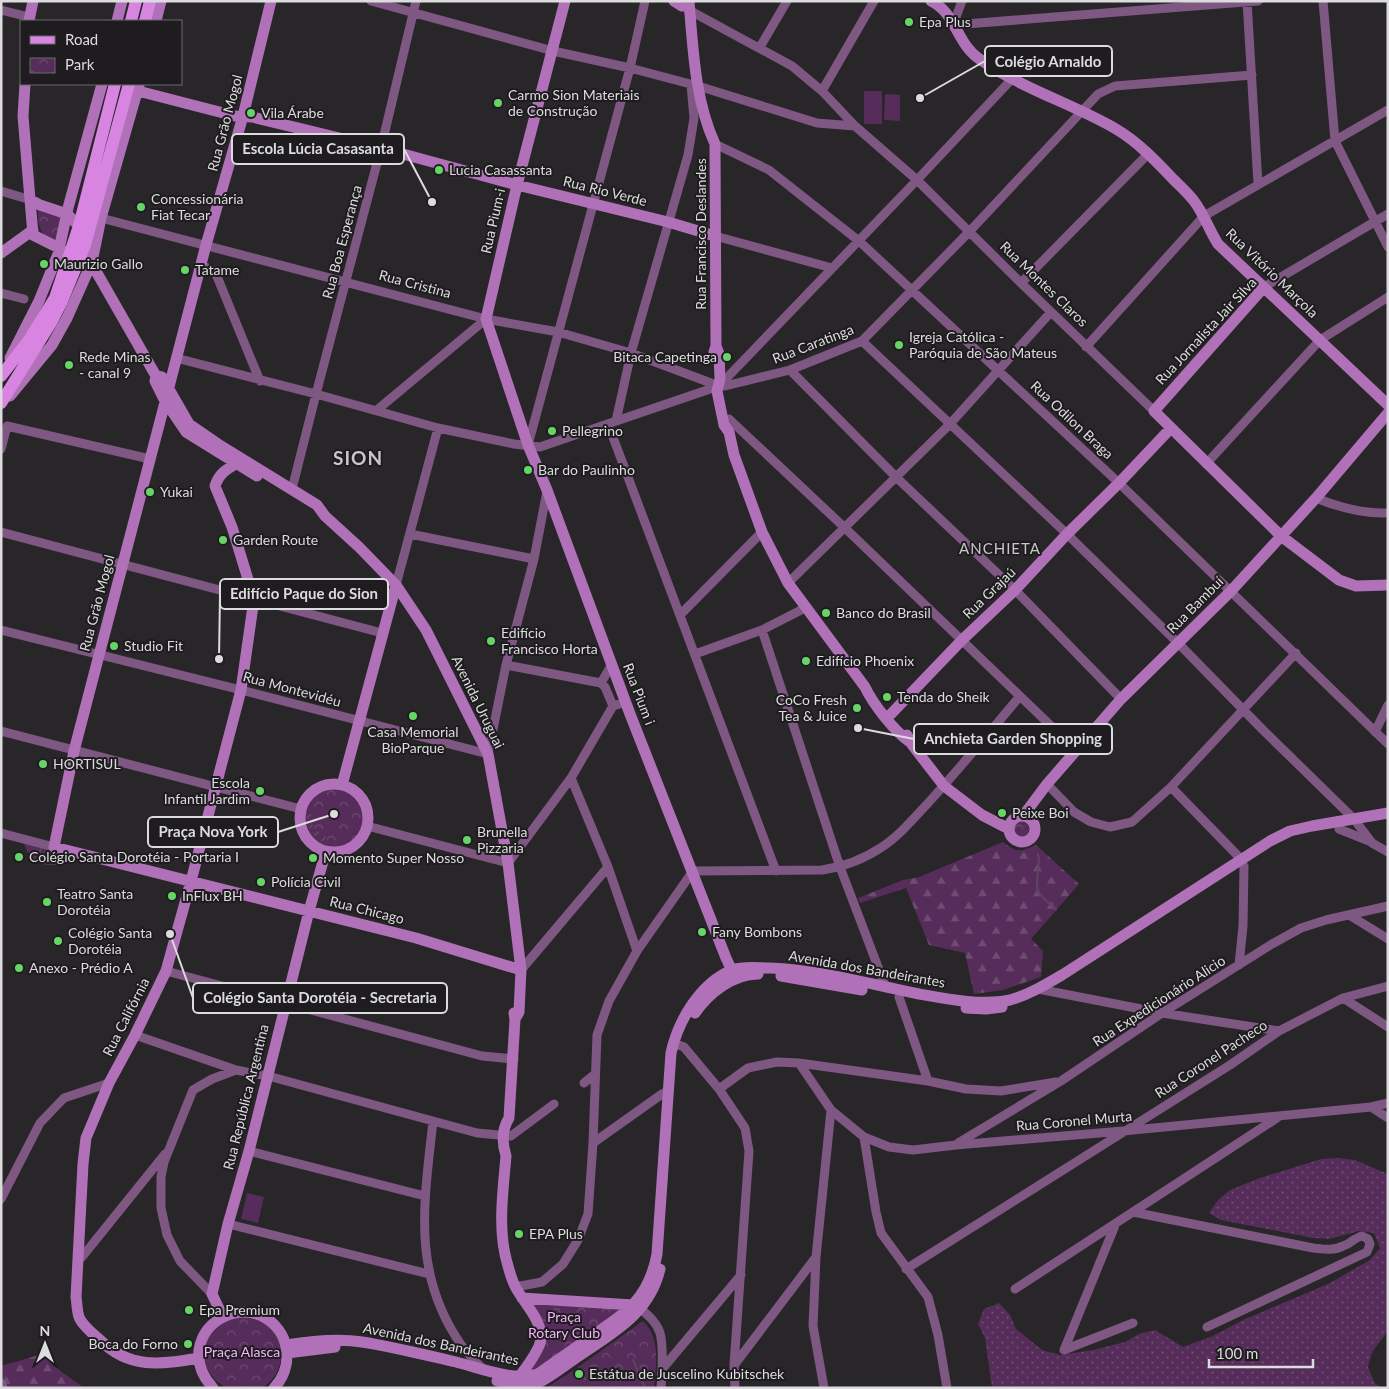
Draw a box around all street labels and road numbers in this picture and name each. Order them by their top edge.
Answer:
street label: Rua Grão Mogol [203,73,246,173]
street label: Rua Francisco Deslandes [692,158,709,310]
street label: Rua Rio Verde [561,172,649,209]
street label: Rua Boa Esperança [318,183,365,301]
street label: Rua Pium-i [477,187,508,255]
street label: Rua Vitório Marçola [1223,224,1322,321]
street label: Rua Montes Claros [997,237,1092,330]
street label: Rua Cristina [377,266,453,301]
street label: Rua Jornalista Jair Silva [1152,274,1260,388]
street label: Rua Caratinga [770,320,856,367]
street label: Rua Odilon Braga [1027,377,1117,462]
street label: Rua Grão Mogol [75,553,118,653]
street label: Rua Grajaú [959,563,1019,622]
street label: Rua Bambuí [1163,572,1227,637]
street label: Avenida Uruguai [449,653,508,751]
street label: Rua Pium i [620,661,659,727]
street label: Rua Montevidéu [241,667,343,710]
street label: Rua Chicago [328,892,406,927]
street label: Avenida dos Bandeirantes [787,946,947,991]
street label: Rua Expedicionário Alicio [1089,951,1228,1050]
street label: Rua Califórnia [99,975,153,1059]
street label: Rua Coronel Pacheco [1151,1016,1270,1101]
street label: Rua República Argentina [219,1022,272,1171]
street label: Rua Coronel Murta [1015,1107,1133,1134]
street label: Avenida dos Bandeirantes [362,1319,520,1368]

